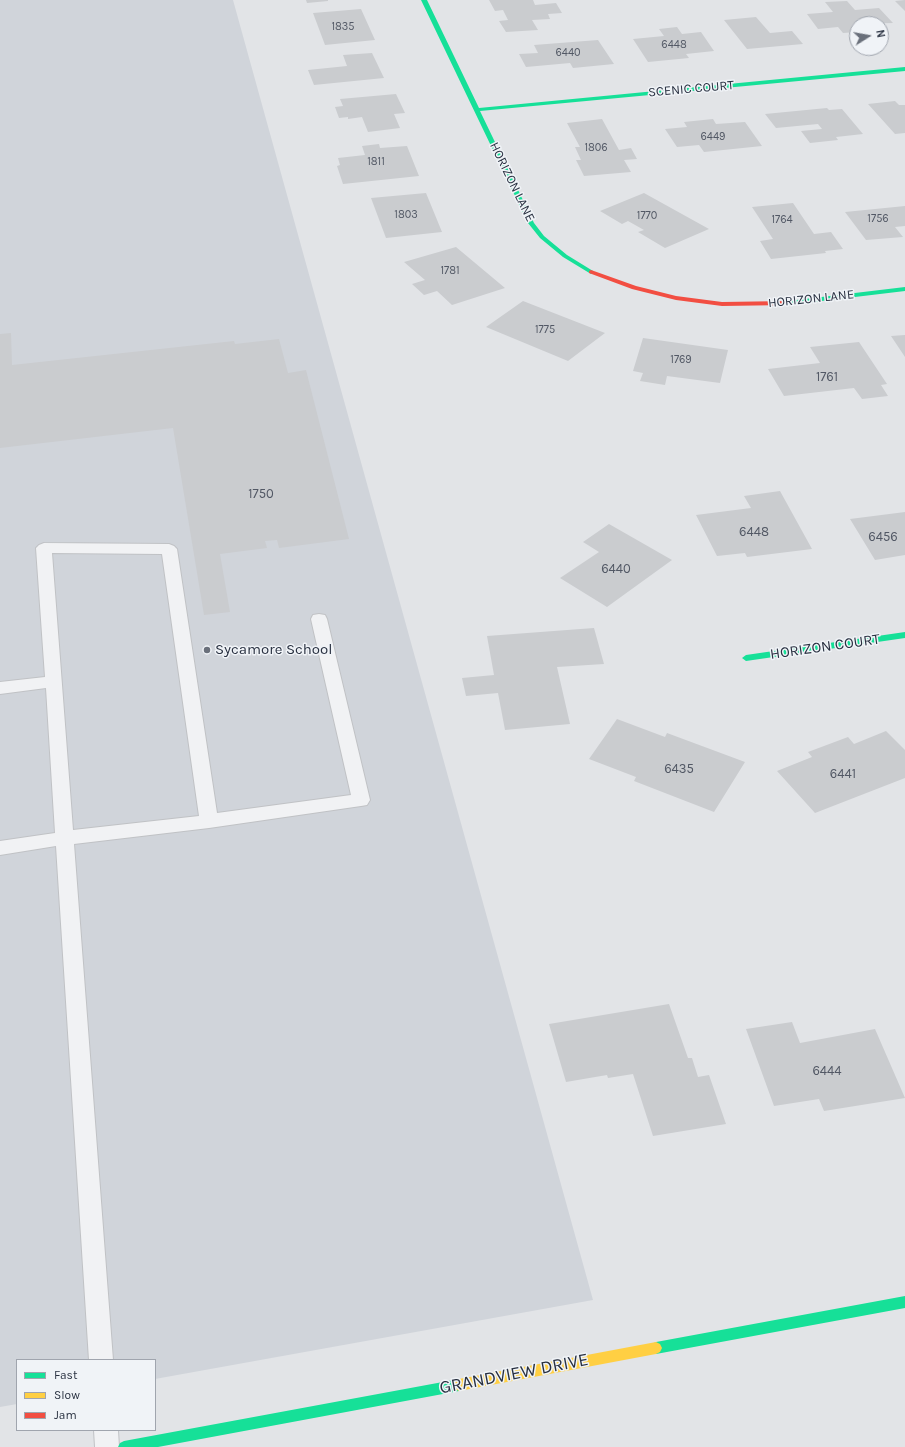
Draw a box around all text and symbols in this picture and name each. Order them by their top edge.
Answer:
north arrow [849,16,889,56]
house number: 1835 [331,20,355,34]
text: N [873,29,887,39]
house number: 6448 [661,38,687,52]
house number: 6440 [555,46,581,60]
street label: SCENIC COURT [647,77,735,101]
house number: 6449 [701,130,725,144]
street label: HORIZON LANE [486,140,538,224]
house number: 1806 [584,141,608,155]
house number: 1811 [367,155,385,169]
house number: 1803 [394,208,418,222]
house number: 1770 [637,209,657,223]
house number: 1756 [867,212,889,226]
house number: 1764 [771,213,793,227]
house number: 1781 [440,264,460,278]
street label: HORIZON LANE [767,287,855,311]
house number: 1775 [535,323,555,337]
house number: 1769 [670,353,692,367]
house number: 1761 [816,369,838,385]
house number: 1750 [248,486,274,502]
house number: 6448 [739,524,769,540]
house number: 6456 [868,529,898,545]
house number: 6440 [601,561,631,577]
street label: HORIZON COURT [769,630,881,664]
place label: Sycamore School [215,641,332,659]
marker: Sycamore School [202,645,212,655]
house number: 6435 [664,761,694,777]
house number: 6441 [830,766,856,782]
house number: 6444 [812,1063,842,1079]
street label: GRANDVIEW DRIVE [438,1349,590,1399]
legend [16,1359,156,1431]
text: Fast [54,1368,77,1382]
text: Slow [54,1388,80,1402]
text: Jam [54,1408,77,1422]

